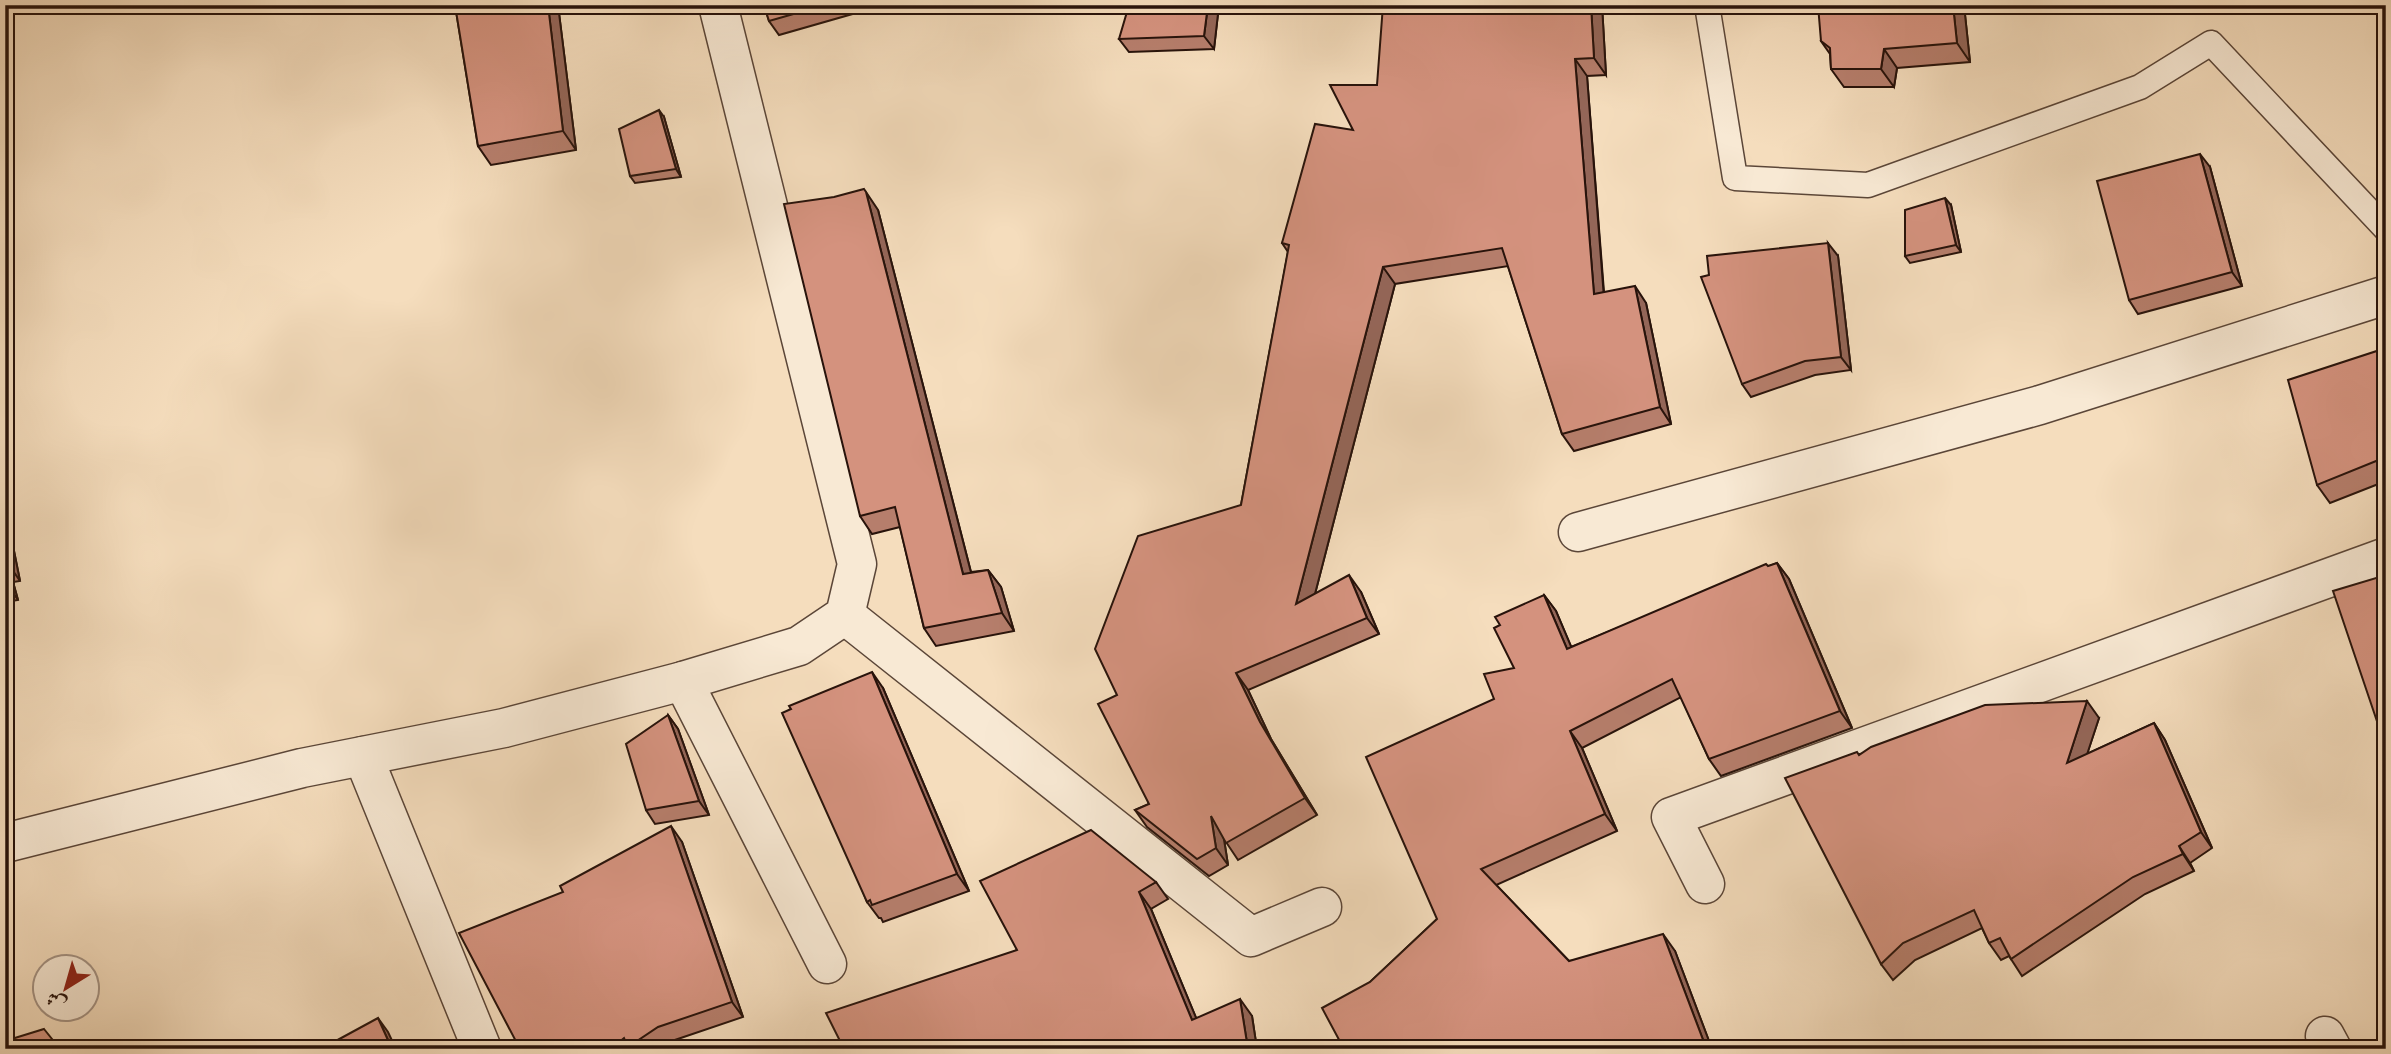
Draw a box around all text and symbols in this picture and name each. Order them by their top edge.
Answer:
north arrow [32,953,102,1023]
text: ش [42,986,71,1015]

